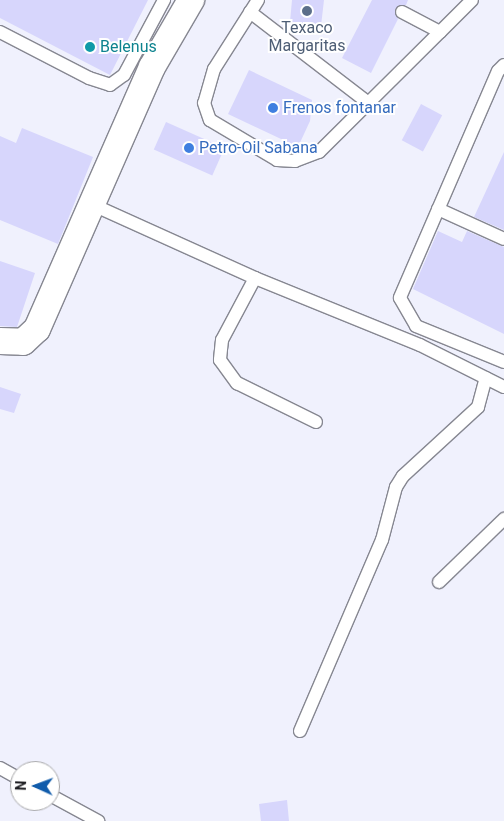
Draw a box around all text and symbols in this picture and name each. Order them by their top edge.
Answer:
marker: Texaco Margaritas [301,5,313,17]
place label: Texaco Margaritas [268,18,346,56]
place label: Belenus [100,37,157,57]
marker: Belenus [84,41,96,53]
place label: Frenos fontanar [283,98,396,118]
marker: Frenos fontanar [267,102,279,114]
place label: Petro-Oil Sabana [199,138,318,158]
marker: Petro-Oil Sabana [183,142,195,154]
north arrow [10,761,60,811]
text: N [13,780,29,791]

